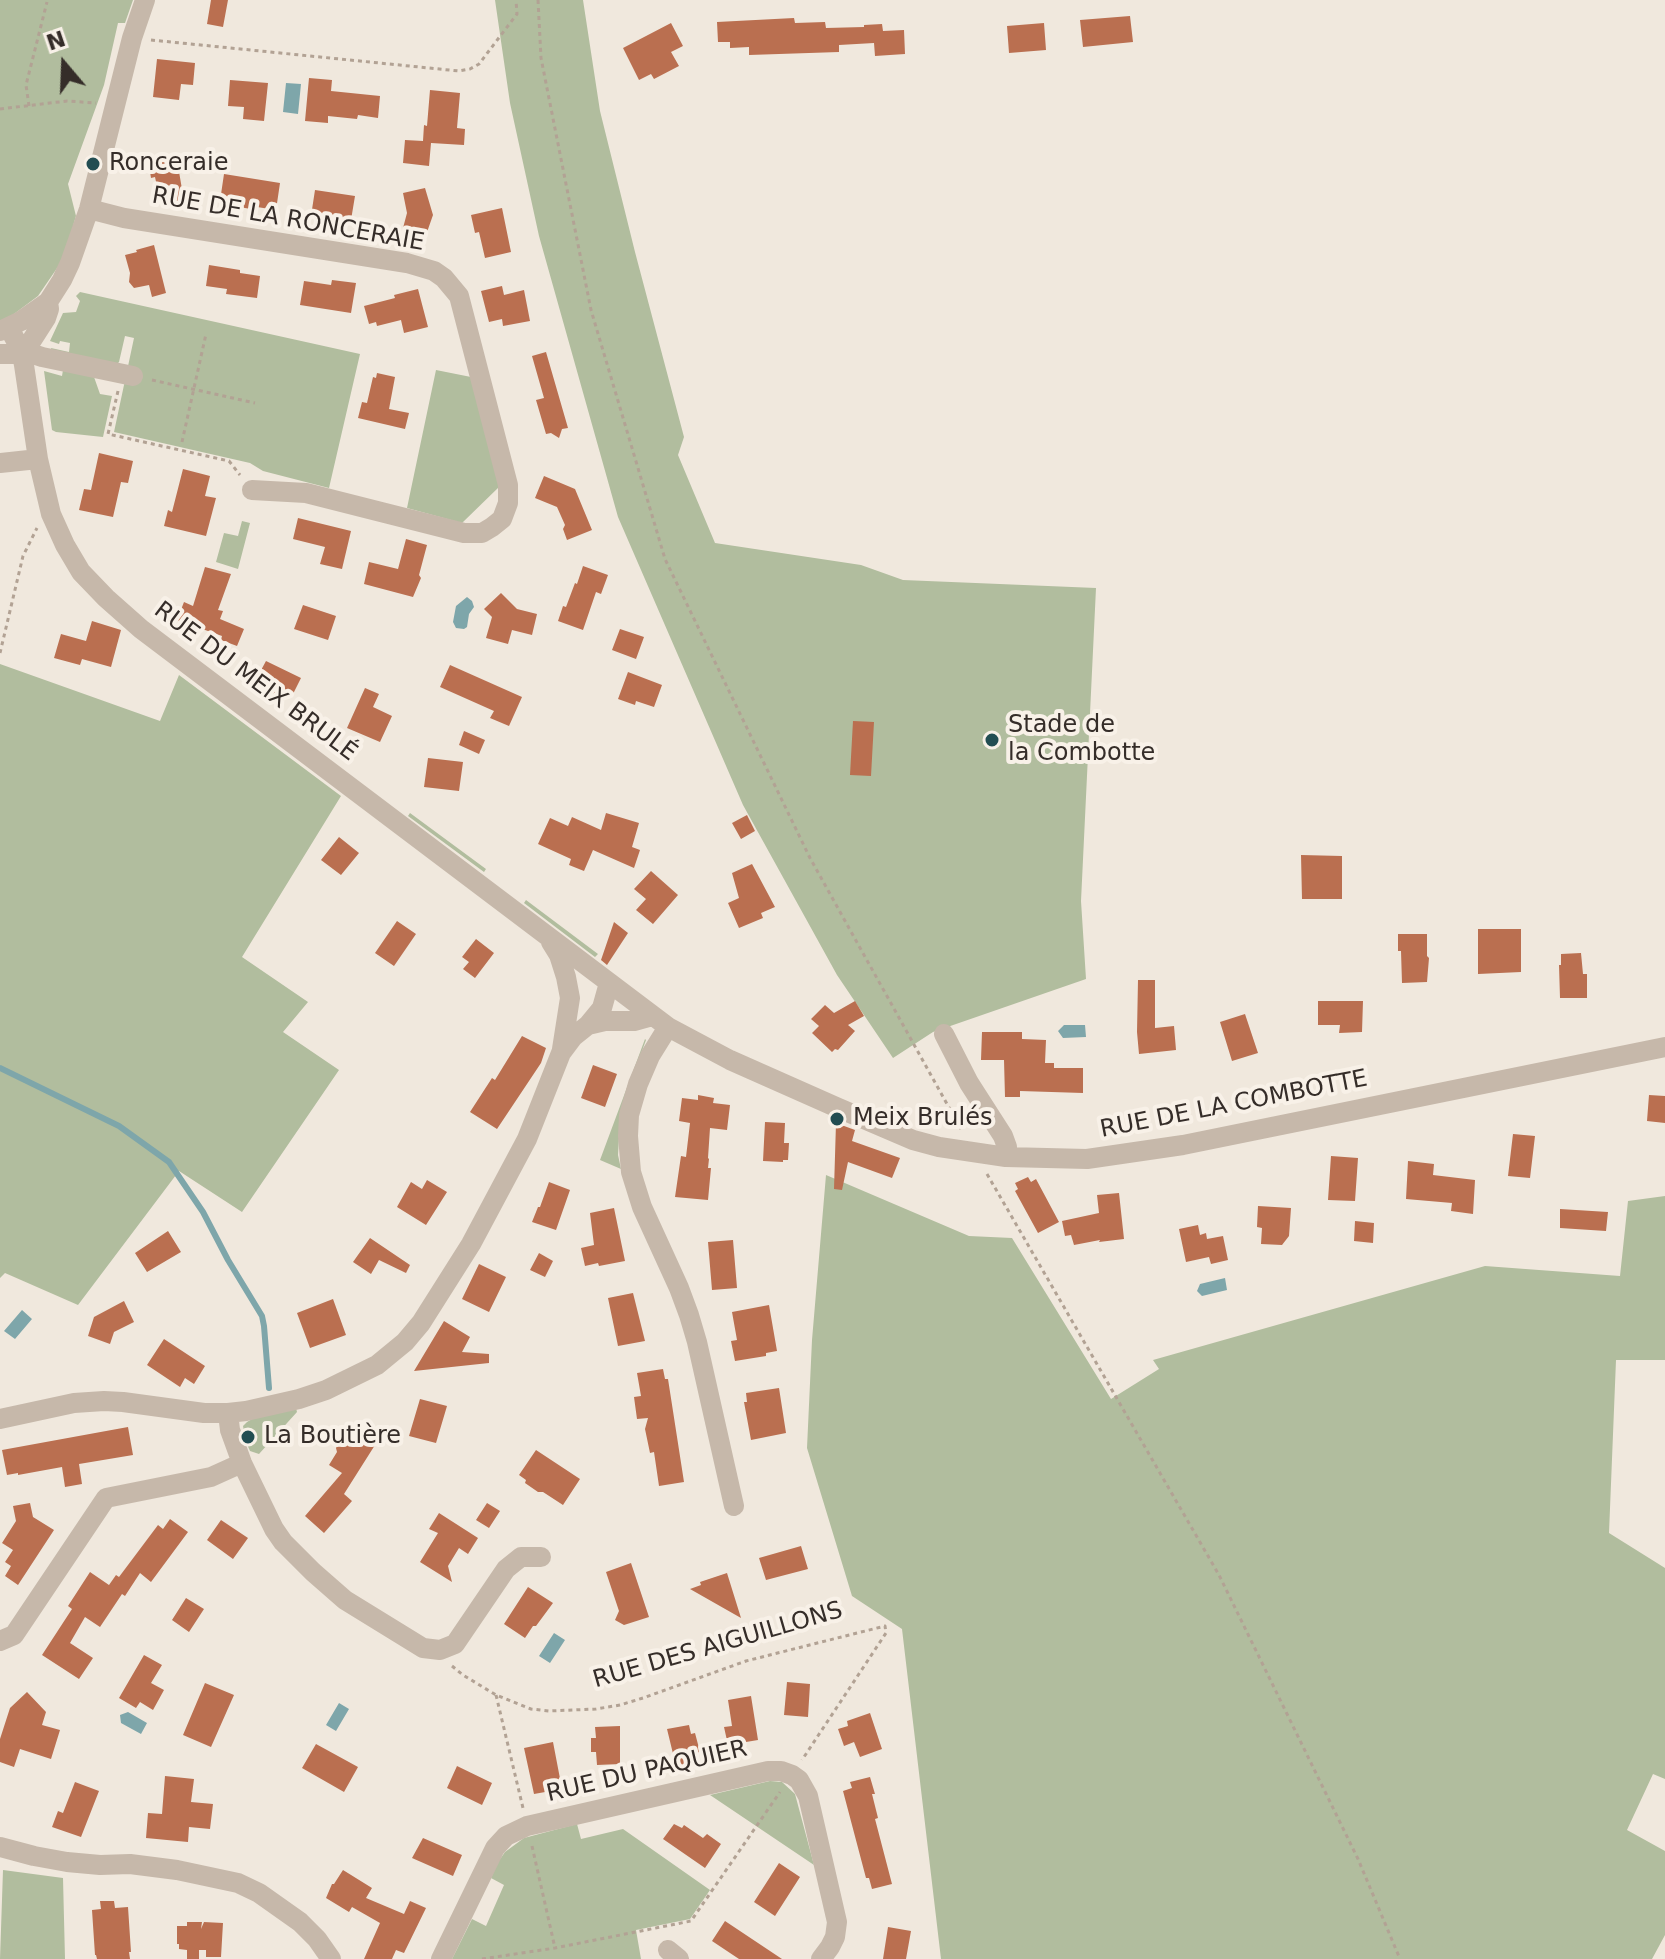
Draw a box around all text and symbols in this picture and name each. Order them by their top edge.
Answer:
north arrow [24,24,104,104]
text: N [43,26,69,56]
place label: Ronceraie [109,150,228,178]
marker: Ronceraie [84,155,102,173]
street label: RUE DE LA RONCERAIE [150,182,426,258]
street label: RUE DU MEIX BRULÉ [148,596,362,768]
place label: Stade de la Combotte [1008,712,1155,768]
marker: Stade de la Combotte [983,731,1001,749]
street label: RUE DE LA COMBOTTE [1098,1065,1370,1145]
place label: Meix Brulés [853,1105,992,1133]
marker: Meix Brulés [828,1110,846,1128]
place label: La Boutière [264,1423,401,1451]
marker: La Boutière [239,1428,257,1446]
street label: RUE DES AIGUILLONS [590,1597,846,1695]
street label: RUE DU PAQUIER [544,1735,750,1809]

